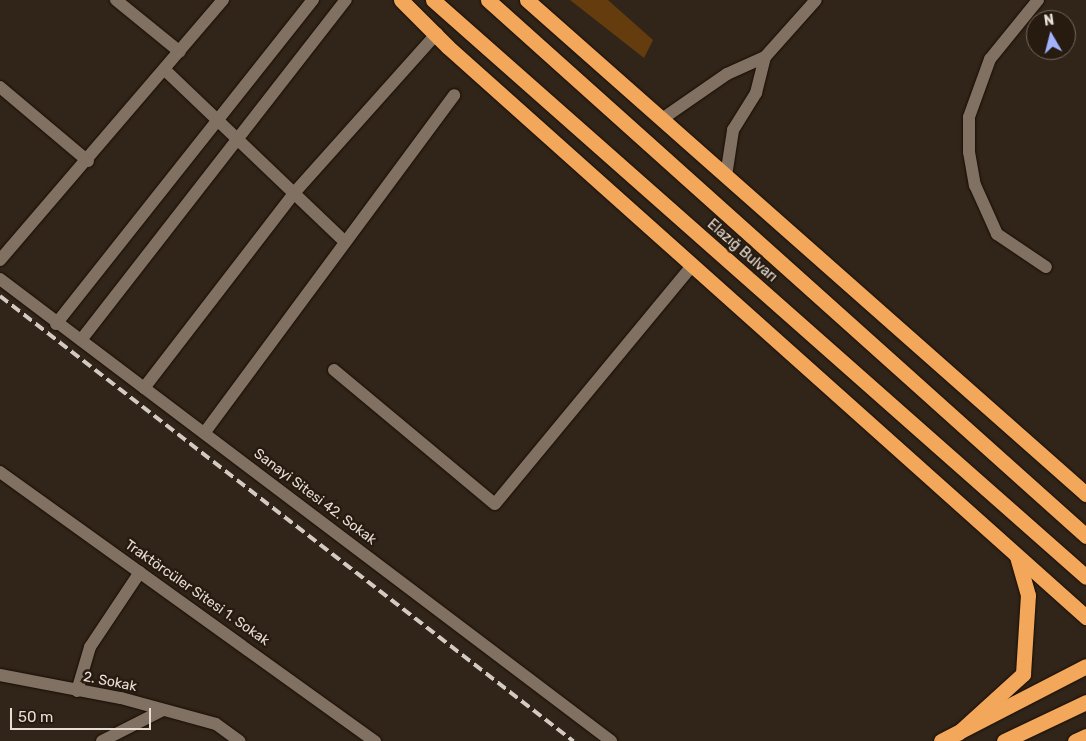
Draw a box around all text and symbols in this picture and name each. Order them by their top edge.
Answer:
north arrow [1026,10,1076,60]
text: N [1043,12,1055,30]
street label: Elazığ Bulvarı [704,216,780,286]
street label: Sanayi Sitesi 42. Sokak [250,445,380,549]
street label: Traktörcüler Sitesi 1. Sokak [121,536,273,650]
street label: 2. Sokak [82,669,138,695]
scale bar [12,698,154,730]
text: 50 m [18,708,53,726]

